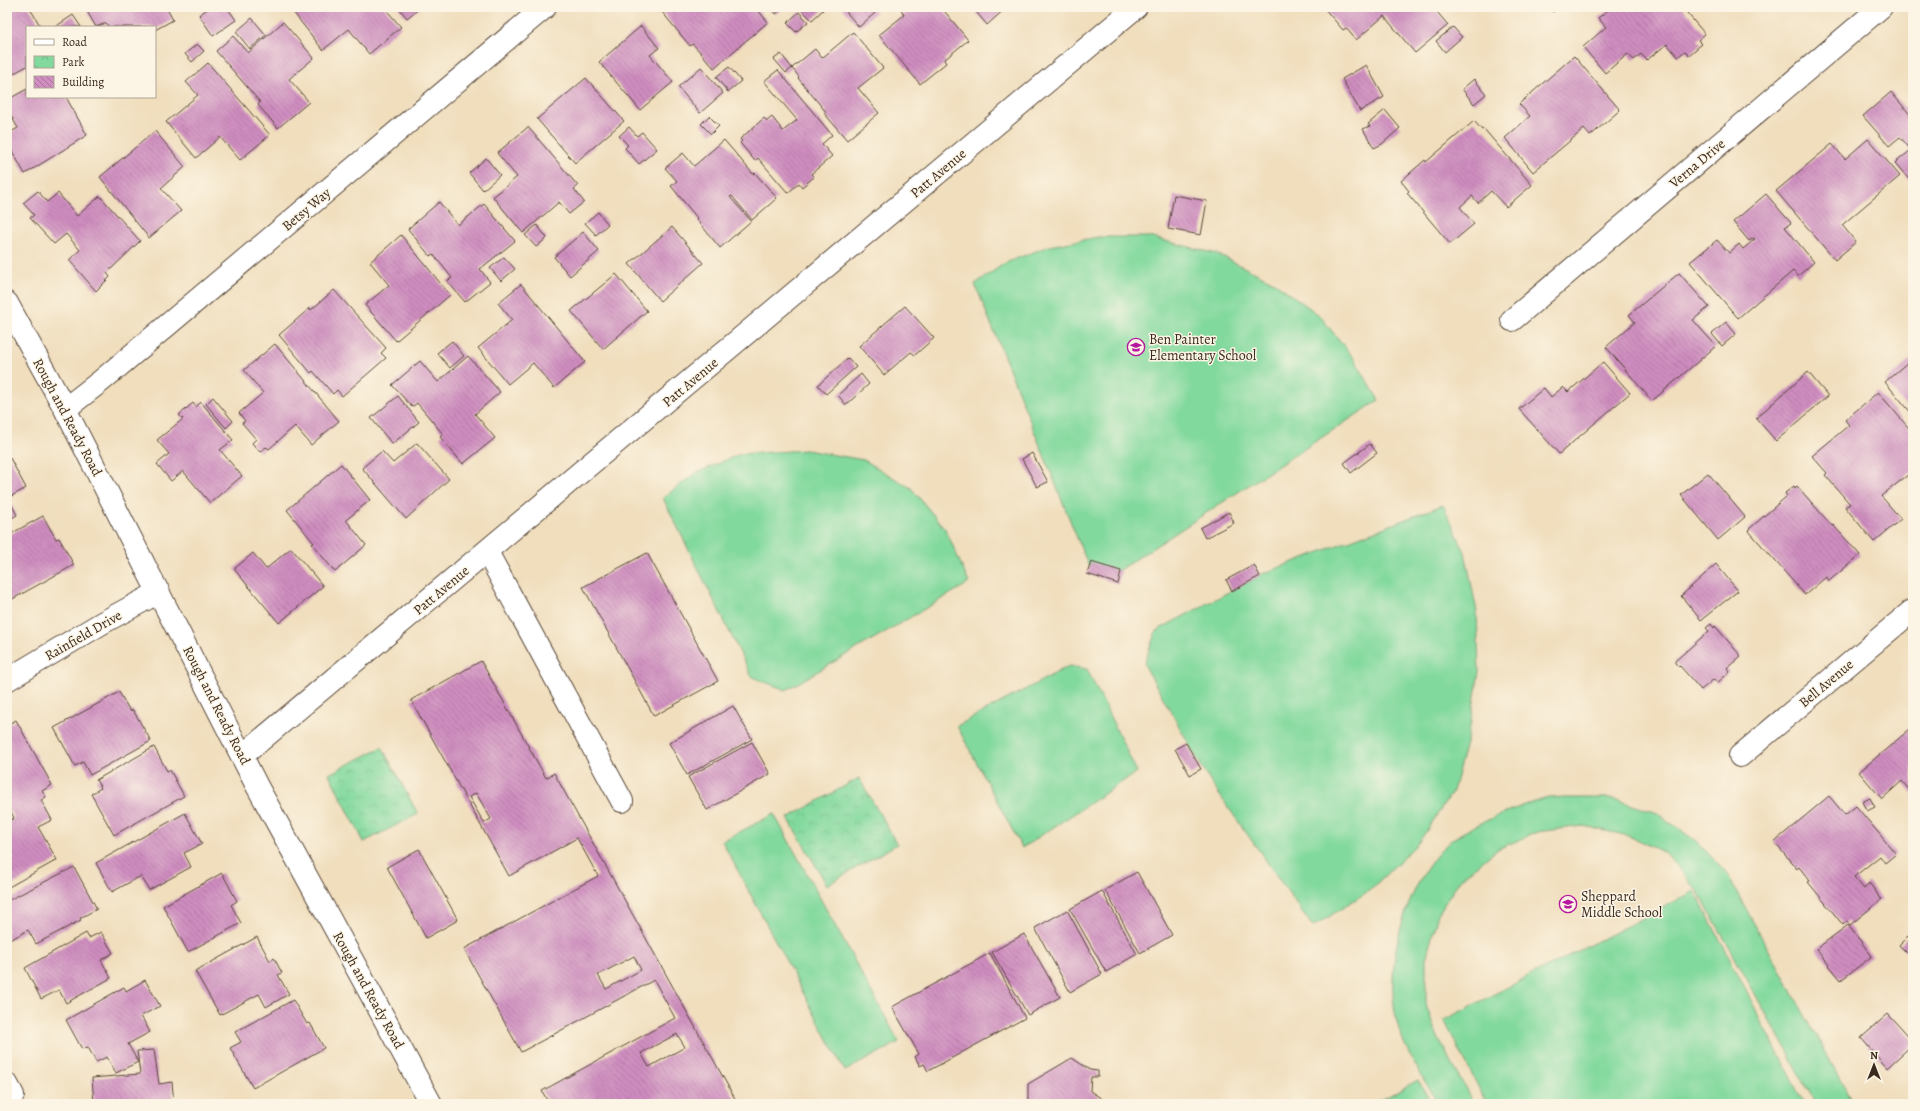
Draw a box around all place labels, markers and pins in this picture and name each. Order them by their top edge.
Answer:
place label: Ben Painter Elementary School [1149,330,1257,365]
school or university icon: Ben Painter Elementary School [1126,337,1146,357]
place label: Sheppard Middle School [1581,887,1663,922]
school or university icon: Sheppard Middle School [1558,894,1578,914]

